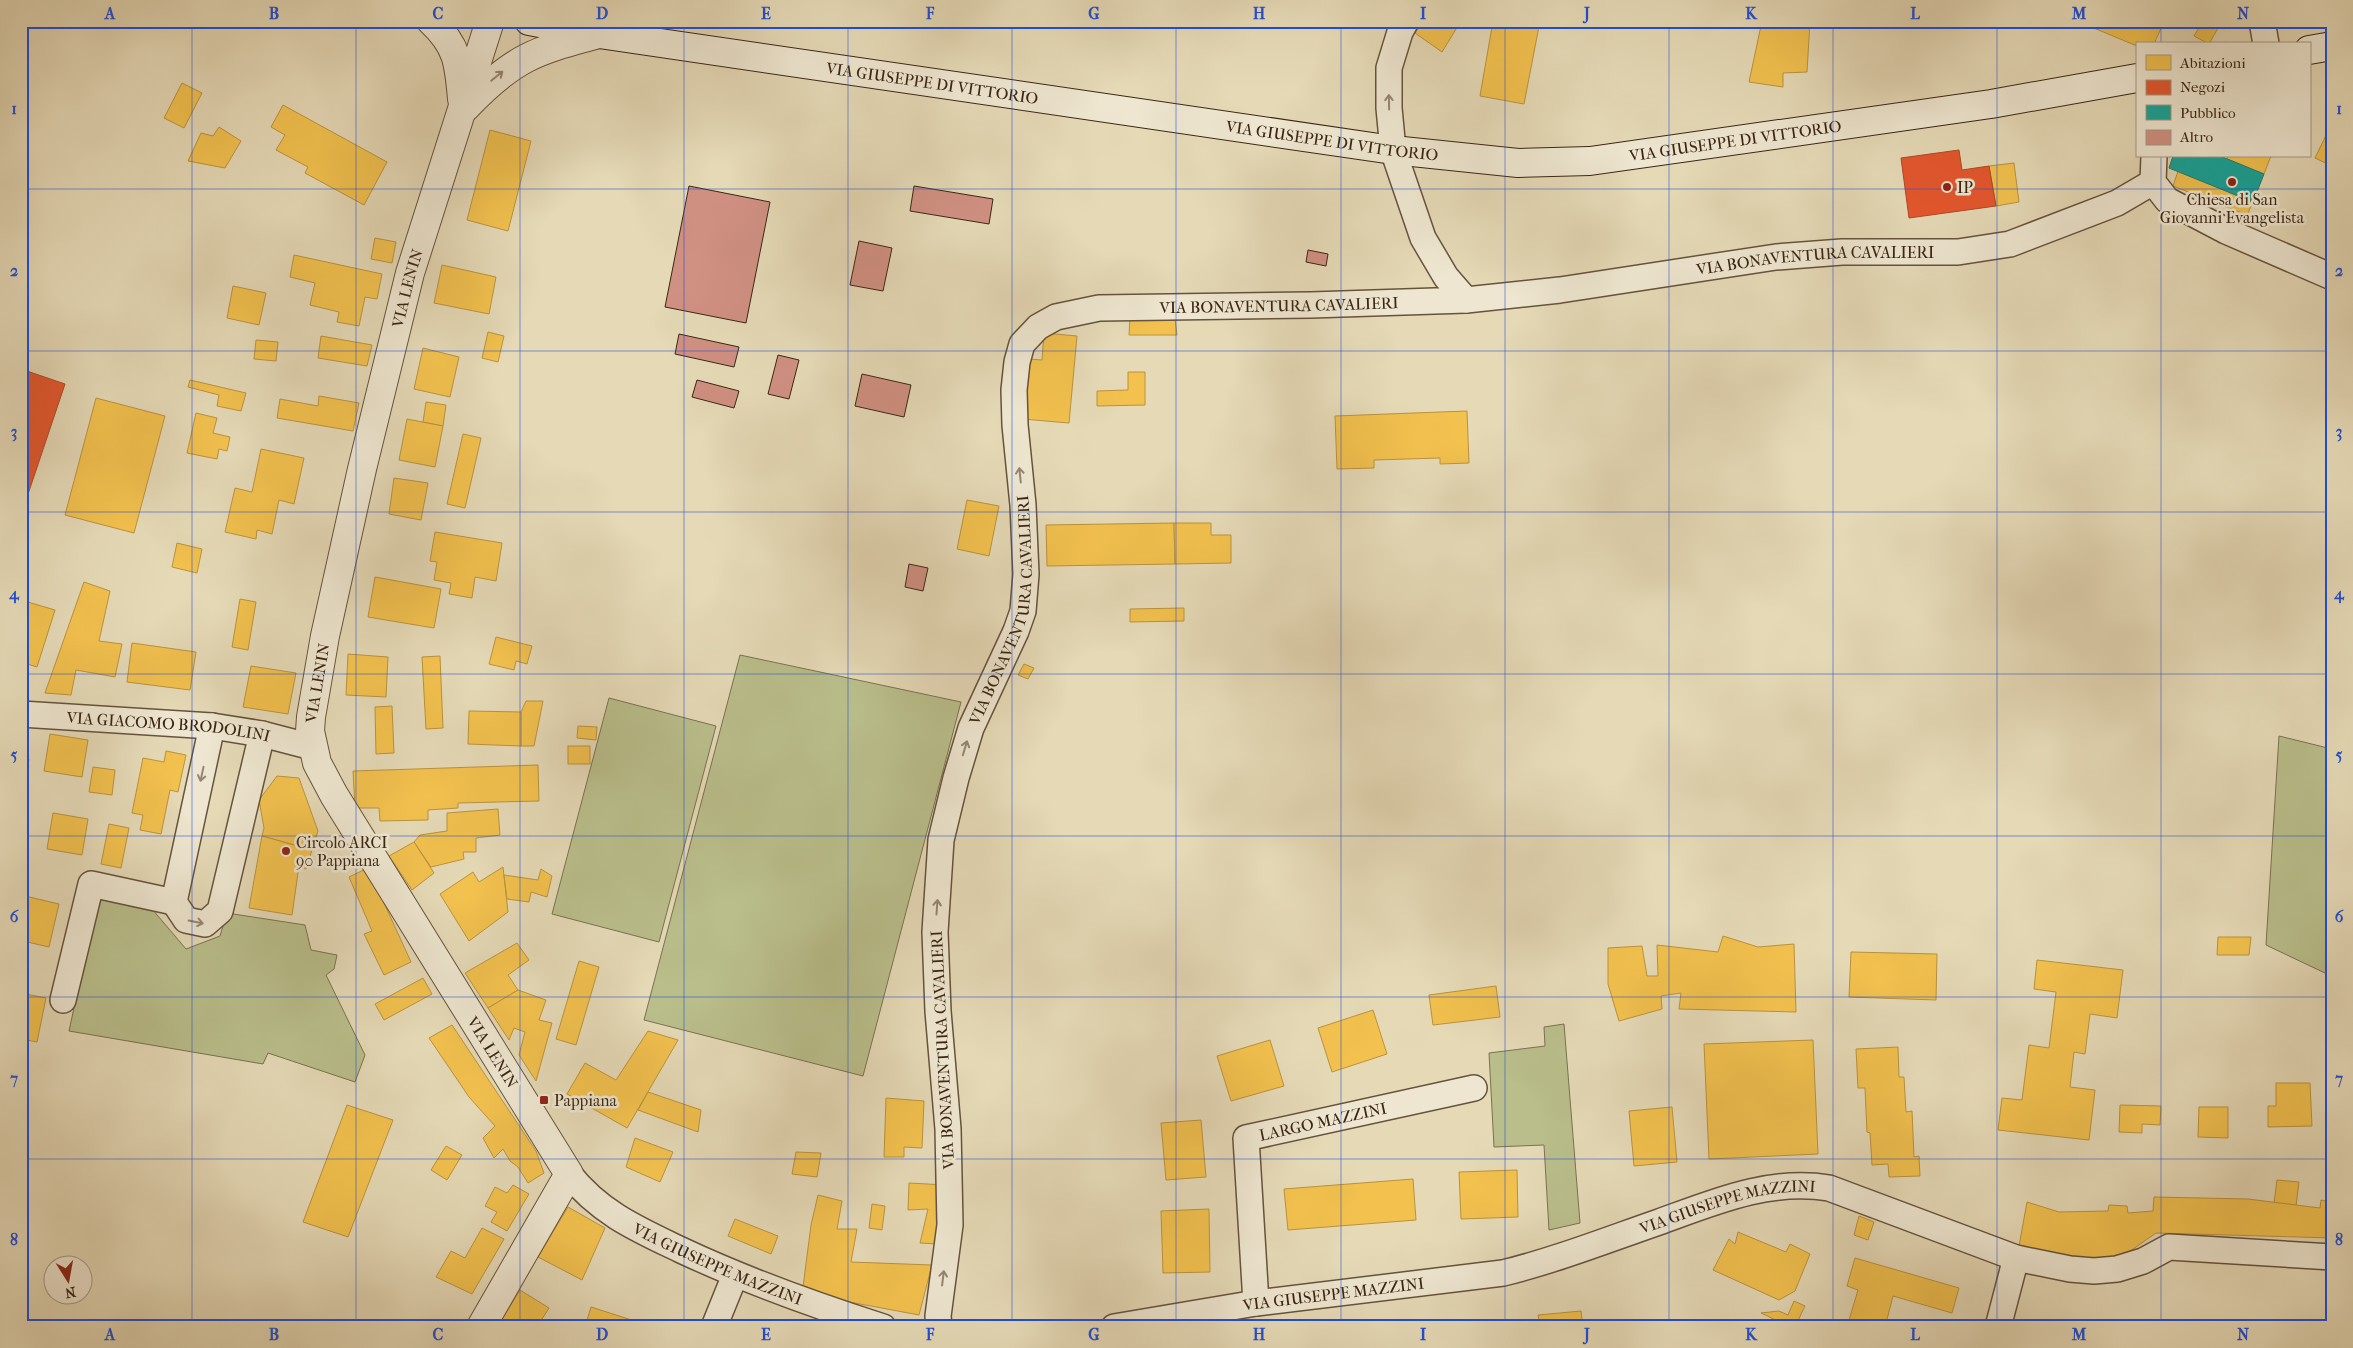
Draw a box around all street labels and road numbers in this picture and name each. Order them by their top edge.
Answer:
street label: VIA GIUSEPPE DI VITTORIO [824,58,1040,108]
street label: VIA GIUSEPPE DI VITTORIO [1627,116,1843,165]
street label: VIA GIUSEPPE DI VITTORIO [1224,117,1439,165]
street label: VIA BONAVENTURA CAVALIERI [1694,243,1934,279]
street label: VIA LENIN [388,247,427,330]
street label: VIA BONAVENTURA CAVALIERI [1158,293,1399,317]
street label: VIA BONAVENTURA CAVALIERI [964,494,1036,729]
street label: VIA LENIN [302,642,334,724]
street label: VIA GIACOMO BRODOLINI [65,708,272,746]
street label: VIA BONAVENTURA CAVALIERI [927,930,958,1171]
street label: VIA LENIN [463,1012,522,1091]
street label: LARGO MAZZINI [1257,1098,1389,1145]
street label: VIA GIUSEPPE MAZZINI [1636,1177,1816,1238]
street label: VIA GIUSEPPE MAZZINI [629,1219,805,1309]
street label: VIA GIUSEPPE MAZZINI [1241,1274,1425,1315]

